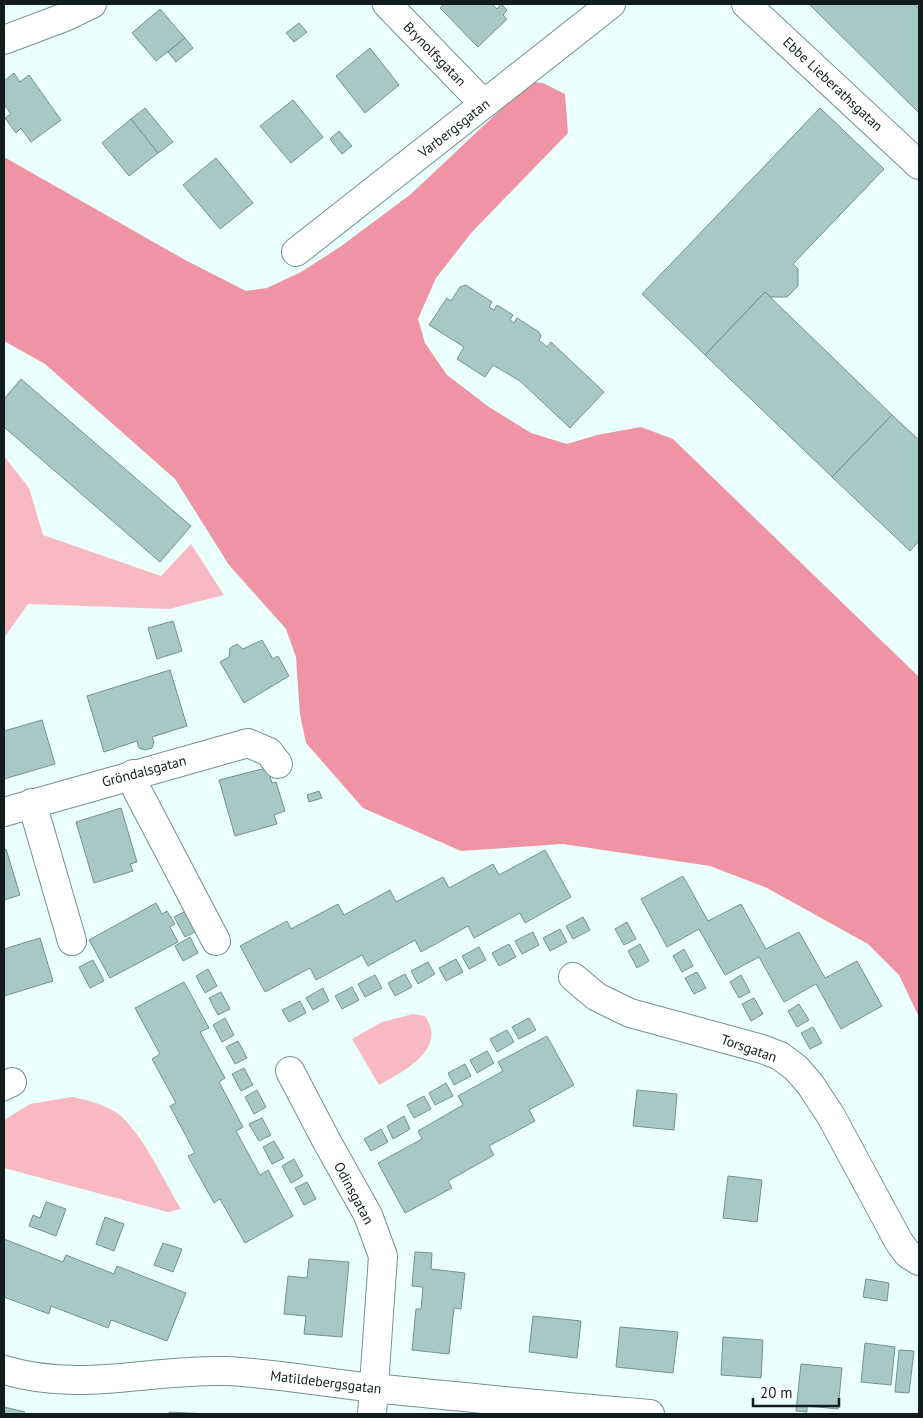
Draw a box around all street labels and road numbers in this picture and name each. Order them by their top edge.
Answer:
street label: Brynolfsgatan [400,18,470,90]
street label: Ebbe Lieberathsgatan [779,33,887,135]
street label: Varbergsgatan [414,95,493,162]
street label: Gröndalsgatan [100,751,188,791]
street label: Torsgatan [719,1030,779,1066]
street label: Odinsgatan [330,1159,378,1227]
street label: Matildebergsgatan [269,1366,383,1398]

